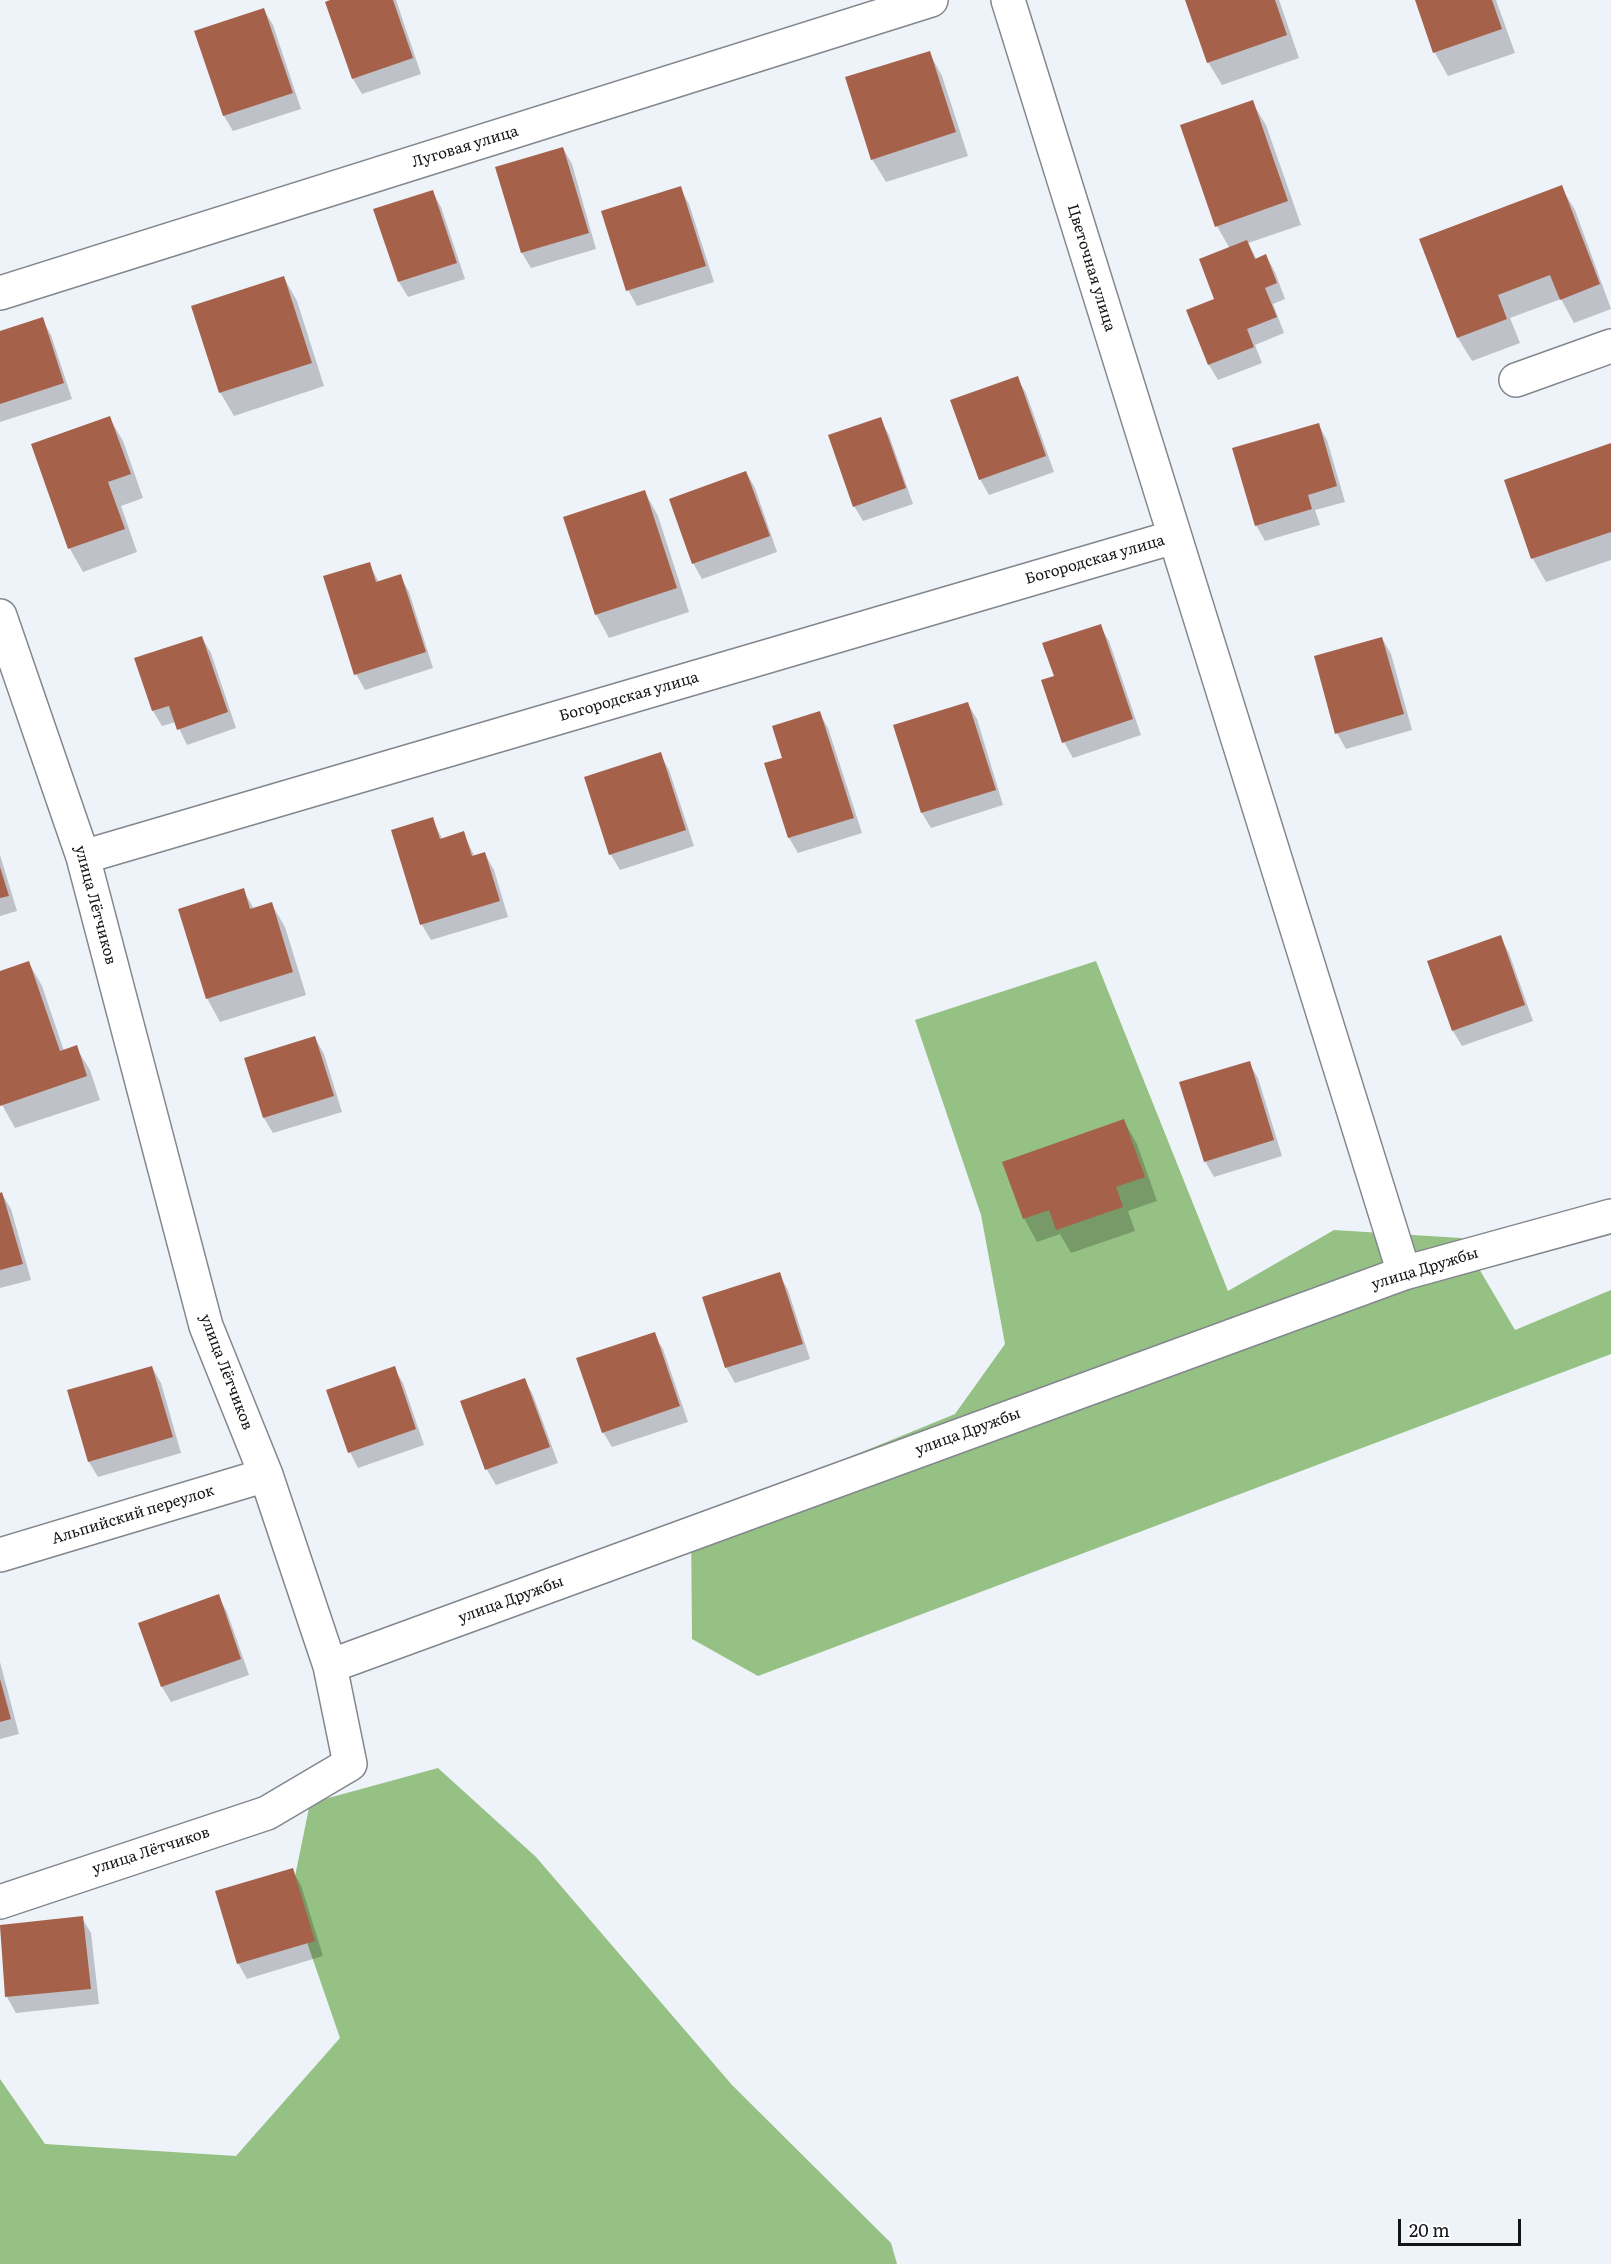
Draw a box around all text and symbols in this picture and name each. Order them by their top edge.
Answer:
street label: Луговая улица [410,122,520,172]
street label: Цветочная улица [1063,202,1119,334]
street label: Богородская улица [1023,531,1167,589]
street label: Богородская улица [557,668,701,726]
street label: улица Лётчиков [70,843,120,967]
street label: улица Дружбы [1369,1244,1481,1294]
street label: улица Лётчиков [196,1312,256,1432]
street label: улица Дружбы [913,1405,1023,1459]
street label: Альпийский переулок [50,1482,216,1548]
street label: улица Дружбы [456,1573,566,1627]
street label: улица Лётчиков [90,1824,212,1878]
scale bar [1401,2207,1524,2245]
text: 20 m [1409,2216,1450,2243]

